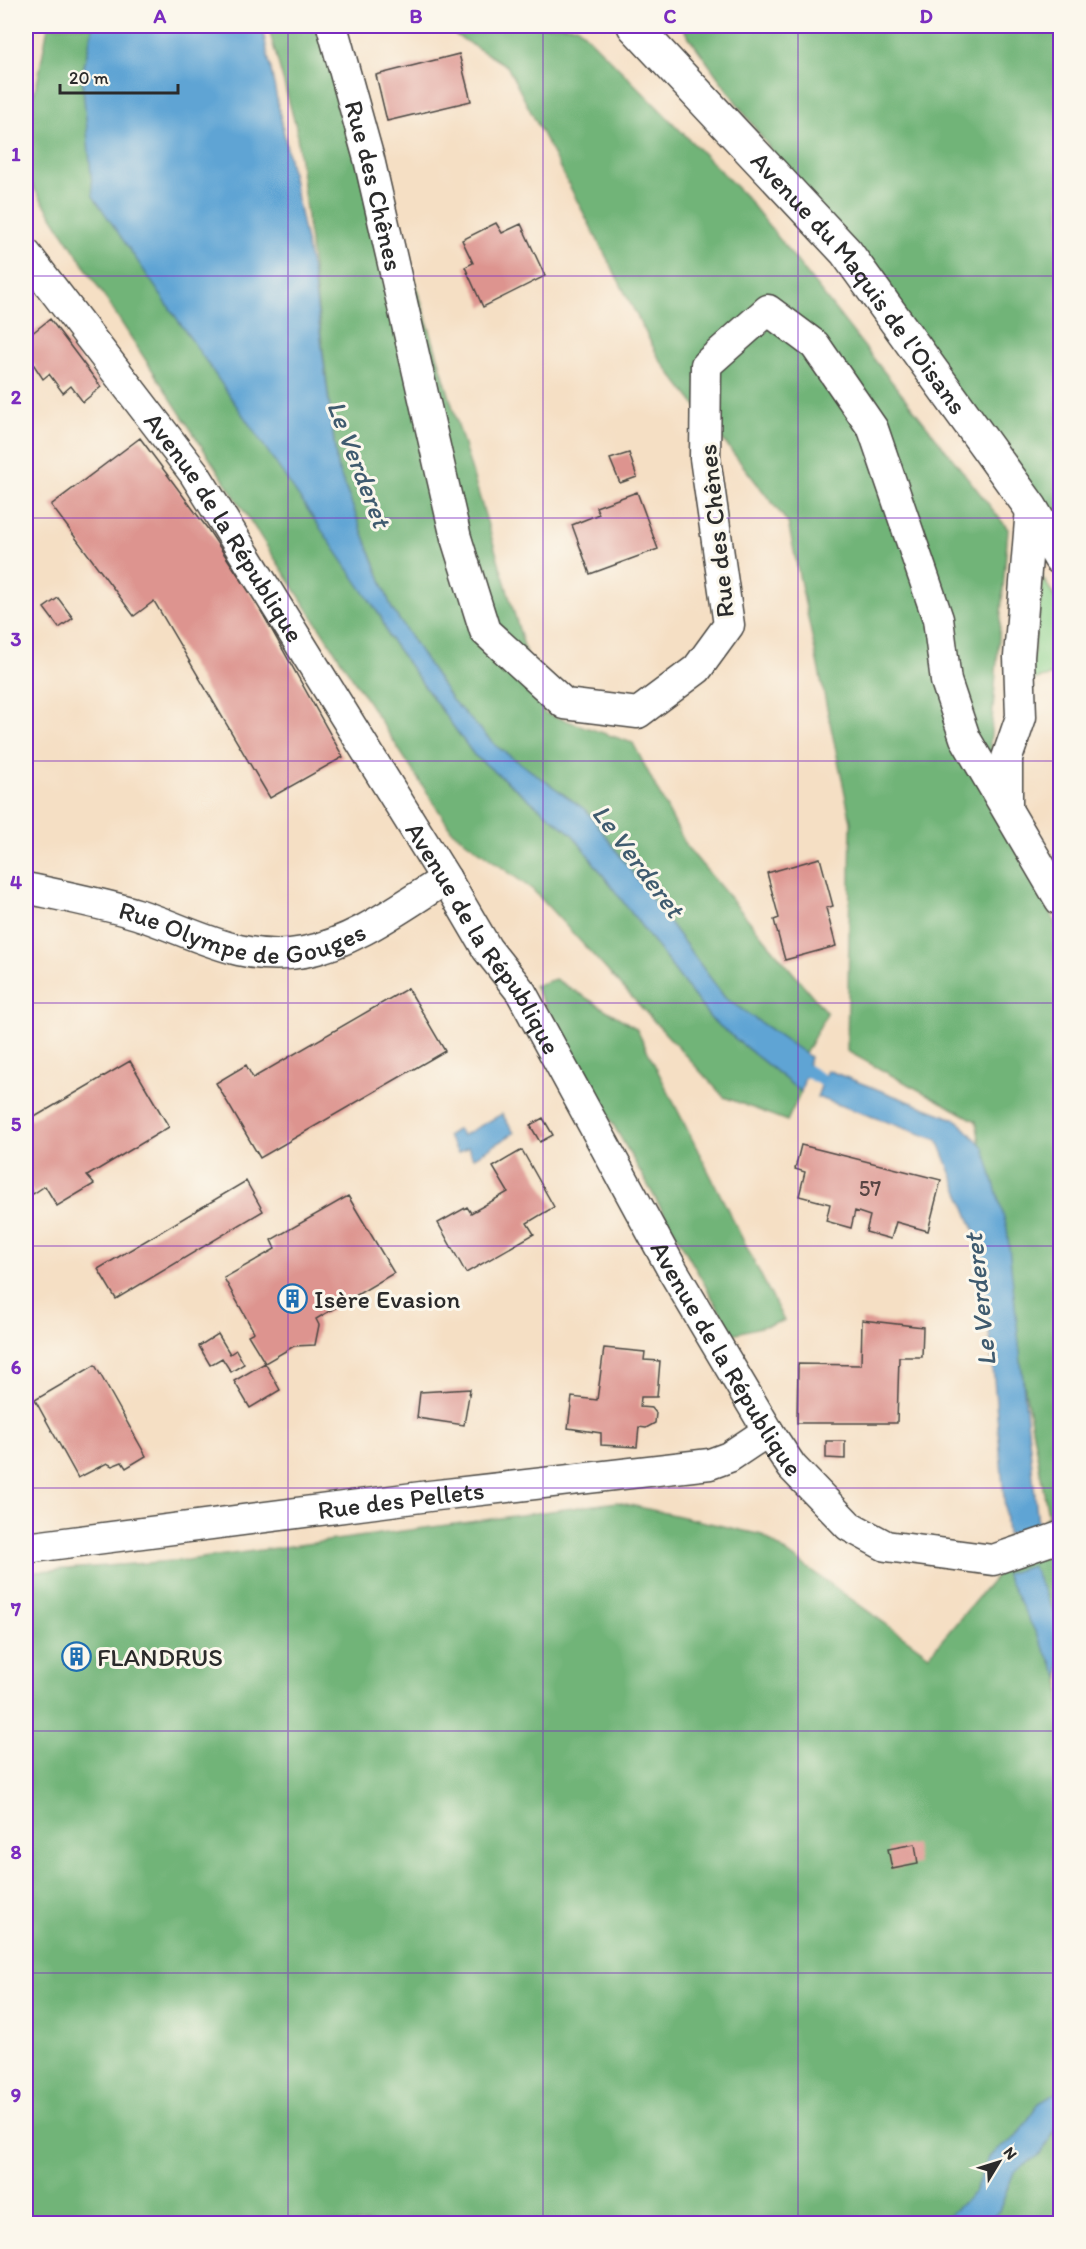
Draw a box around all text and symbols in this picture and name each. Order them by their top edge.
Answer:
text: A [153,4,167,28]
text: B [410,4,423,28]
text: C [664,4,677,28]
text: D [919,4,933,28]
scale bar [60,57,178,95]
text: 20 m [69,67,109,89]
street label: Rue des Chênes [337,97,410,274]
text: 1 [11,142,21,166]
street label: Avenue du Maquis de l'Oisans [744,145,974,420]
text: 2 [11,385,22,409]
water label: Le Verderet [320,396,400,535]
street label: Avenue de la République [137,406,311,648]
street label: Rue des Chênes [691,443,741,619]
text: 3 [11,627,22,651]
water label: Le Verderet [585,798,693,926]
street label: Avenue de la République [399,816,568,1060]
text: 4 [10,870,22,894]
street label: Rue Olympe de Gouges [115,894,371,971]
text: 5 [11,1112,22,1136]
house number: 57 [859,1175,881,1202]
water label: Le Verderet [956,1229,1003,1368]
street label: Avenue de la République [644,1235,809,1483]
building icon: Isère Evasion [277,1283,309,1315]
place label: Isère Evasion [314,1283,461,1315]
text: 6 [11,1355,22,1379]
street label: Rue des Pellets [316,1474,486,1526]
text: 7 [10,1597,21,1621]
building icon: FLANDRUS [60,1641,92,1673]
place label: FLANDRUS [97,1641,223,1673]
text: 8 [11,1840,22,1864]
text: 9 [11,2083,21,2107]
north arrow [969,2132,1029,2192]
text: N [1000,2143,1021,2163]

